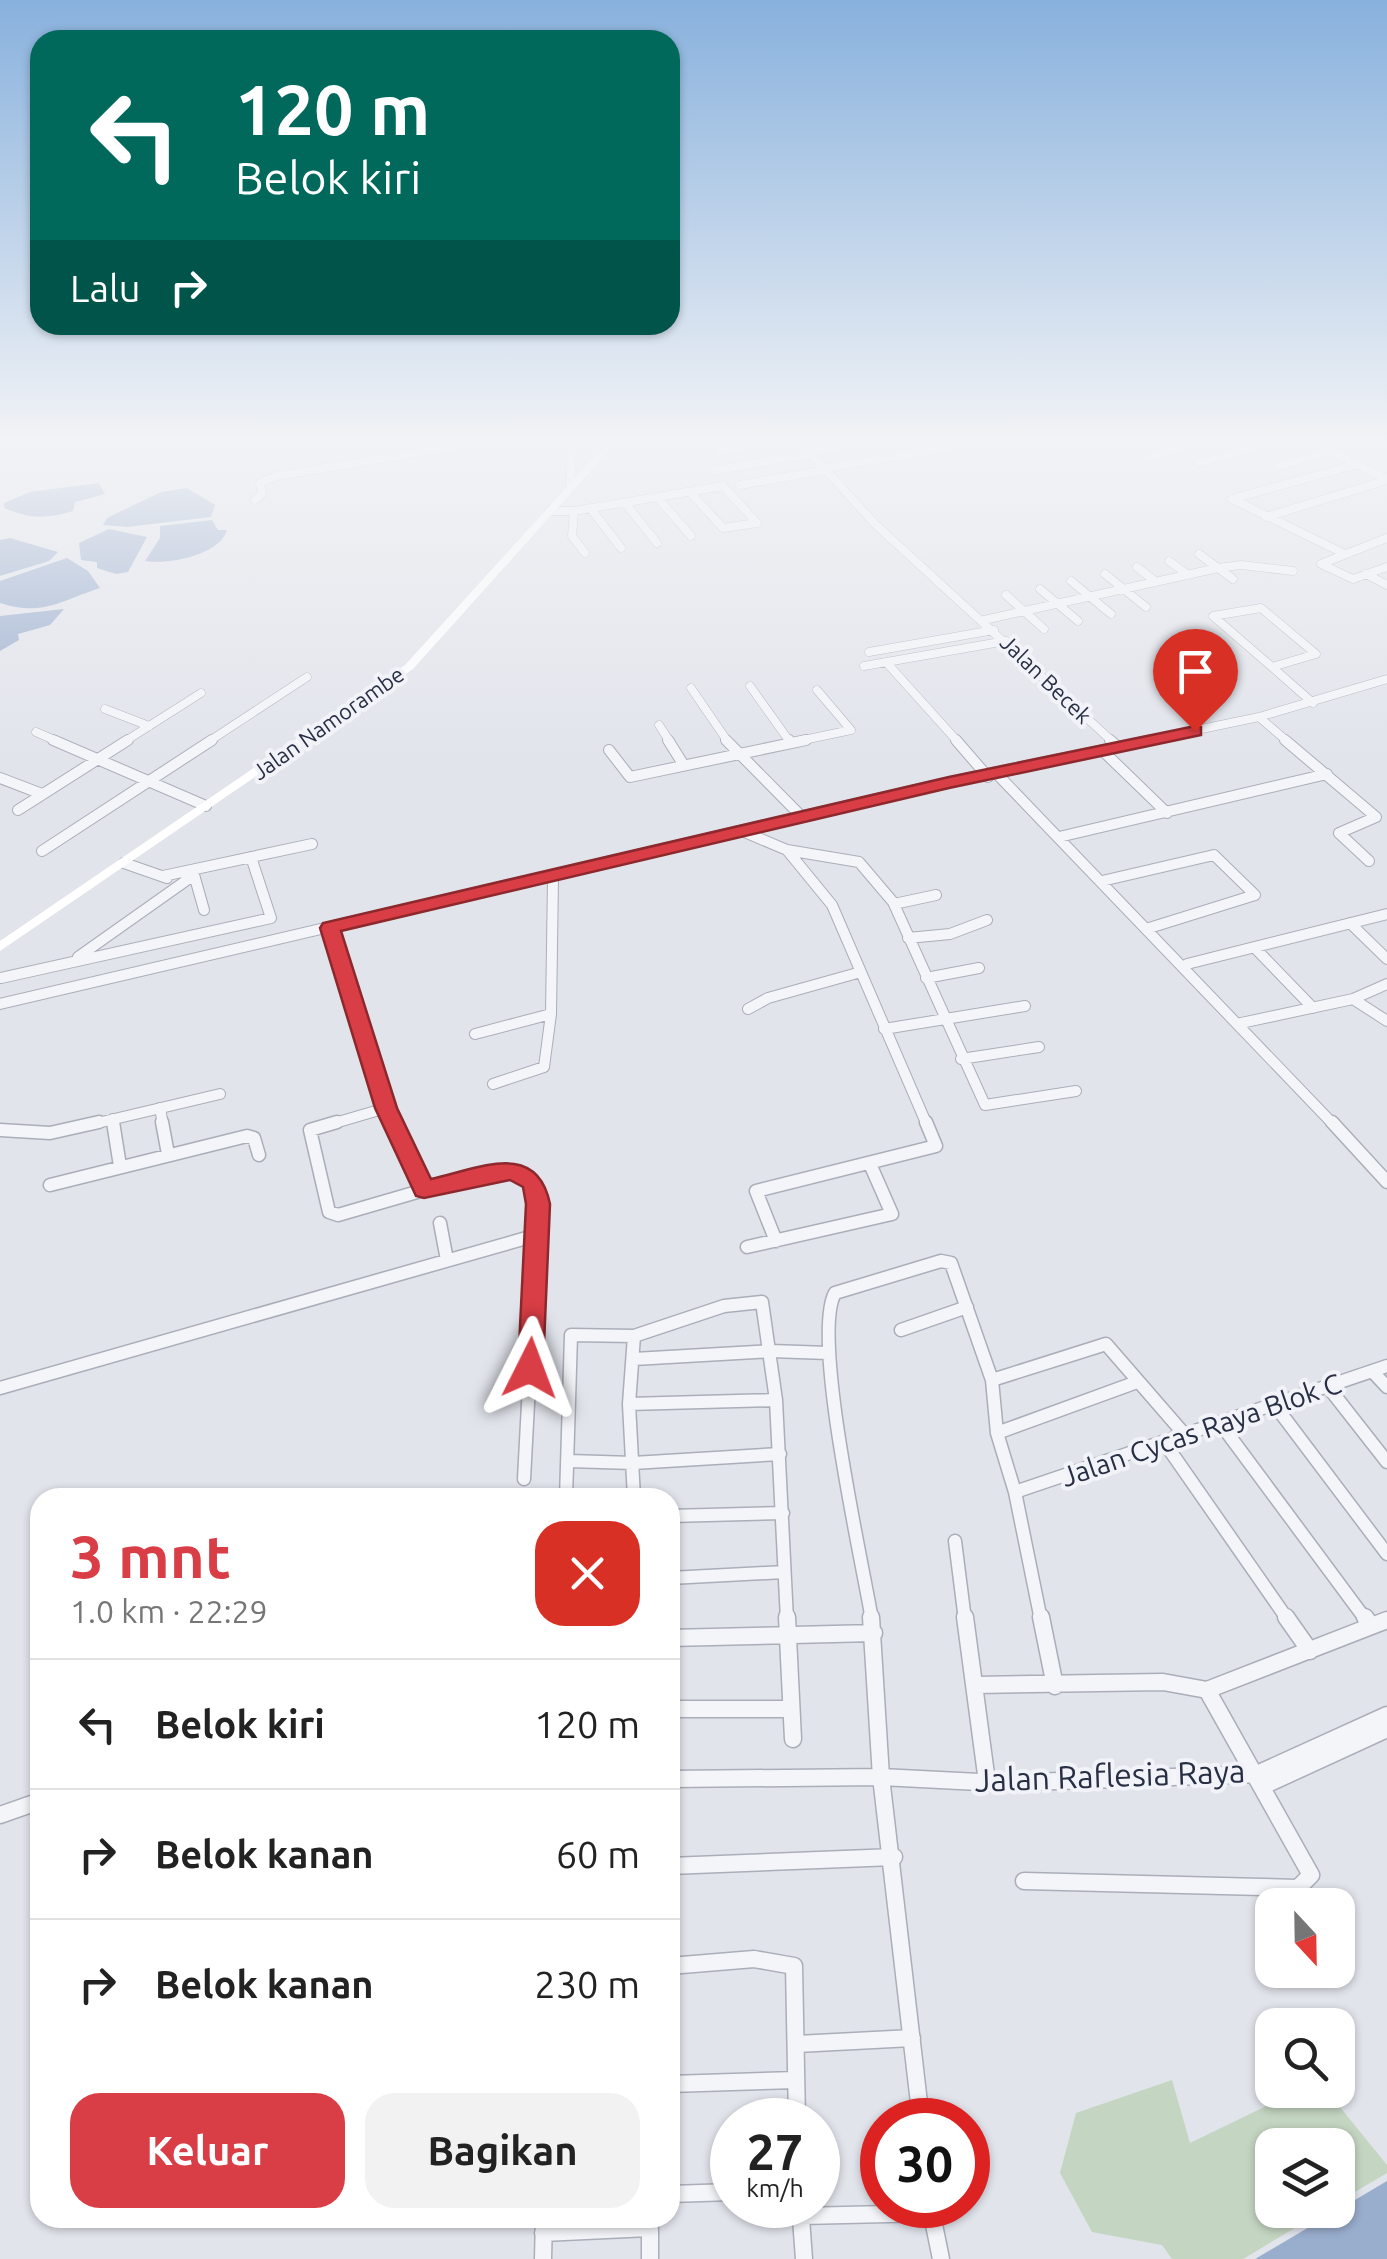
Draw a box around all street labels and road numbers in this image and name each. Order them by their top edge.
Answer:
street label: Jalan Becek [996,629,1097,728]
street label: Jalan Namorambe [247,661,408,784]
street label: Jalan Cycas Raya Blok C [1057,1367,1345,1492]
street label: Jalan Raflesia Raya [974,1752,1246,1798]

